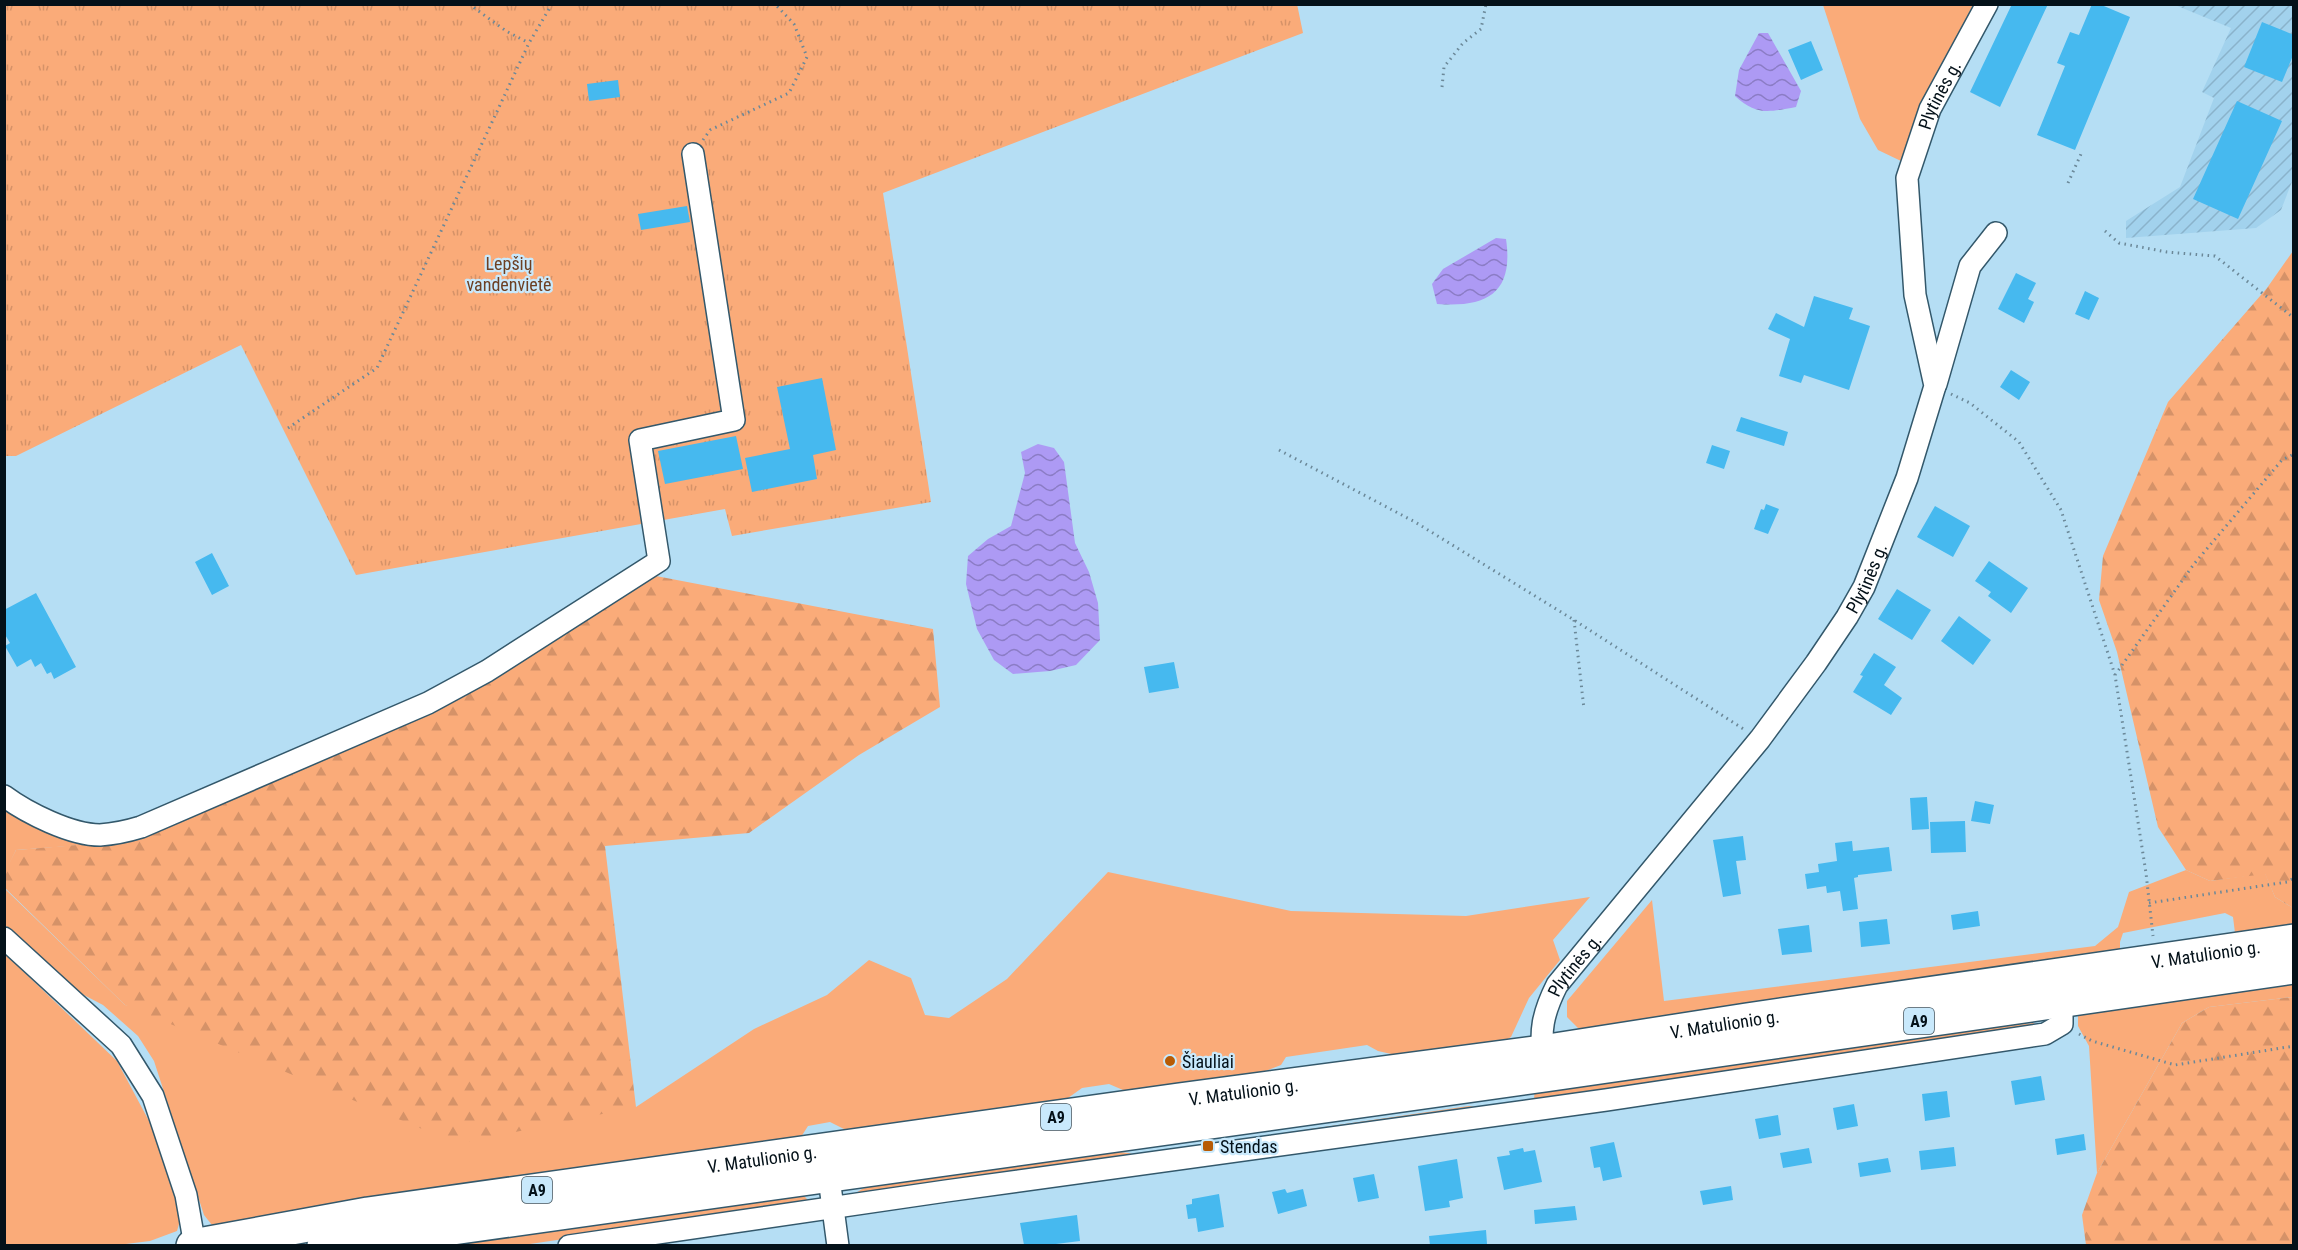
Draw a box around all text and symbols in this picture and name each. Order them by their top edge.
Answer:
street label: Plytinės g. [1914,57,1965,132]
park label: Lepšių vandenvietė [466,253,552,295]
street label: Plytinės g. [1841,540,1891,617]
street label: Plytinės g. [1543,929,1605,999]
street label: V. Matulionio g. [2150,935,2262,972]
street label: V. Matulionio g. [1669,1005,1781,1042]
road number: A9 [1904,1008,1934,1034]
place label: Šiauliai [1182,1051,1234,1072]
marker: Šiauliai [1163,1054,1177,1068]
street label: V. Matulionio g. [1188,1074,1300,1109]
road number: A9 [1041,1104,1071,1130]
place label: Stendas [1220,1136,1278,1157]
marker: Stendas [1201,1139,1215,1153]
street label: V. Matulionio g. [706,1141,818,1177]
road number: A9 [522,1177,552,1203]

